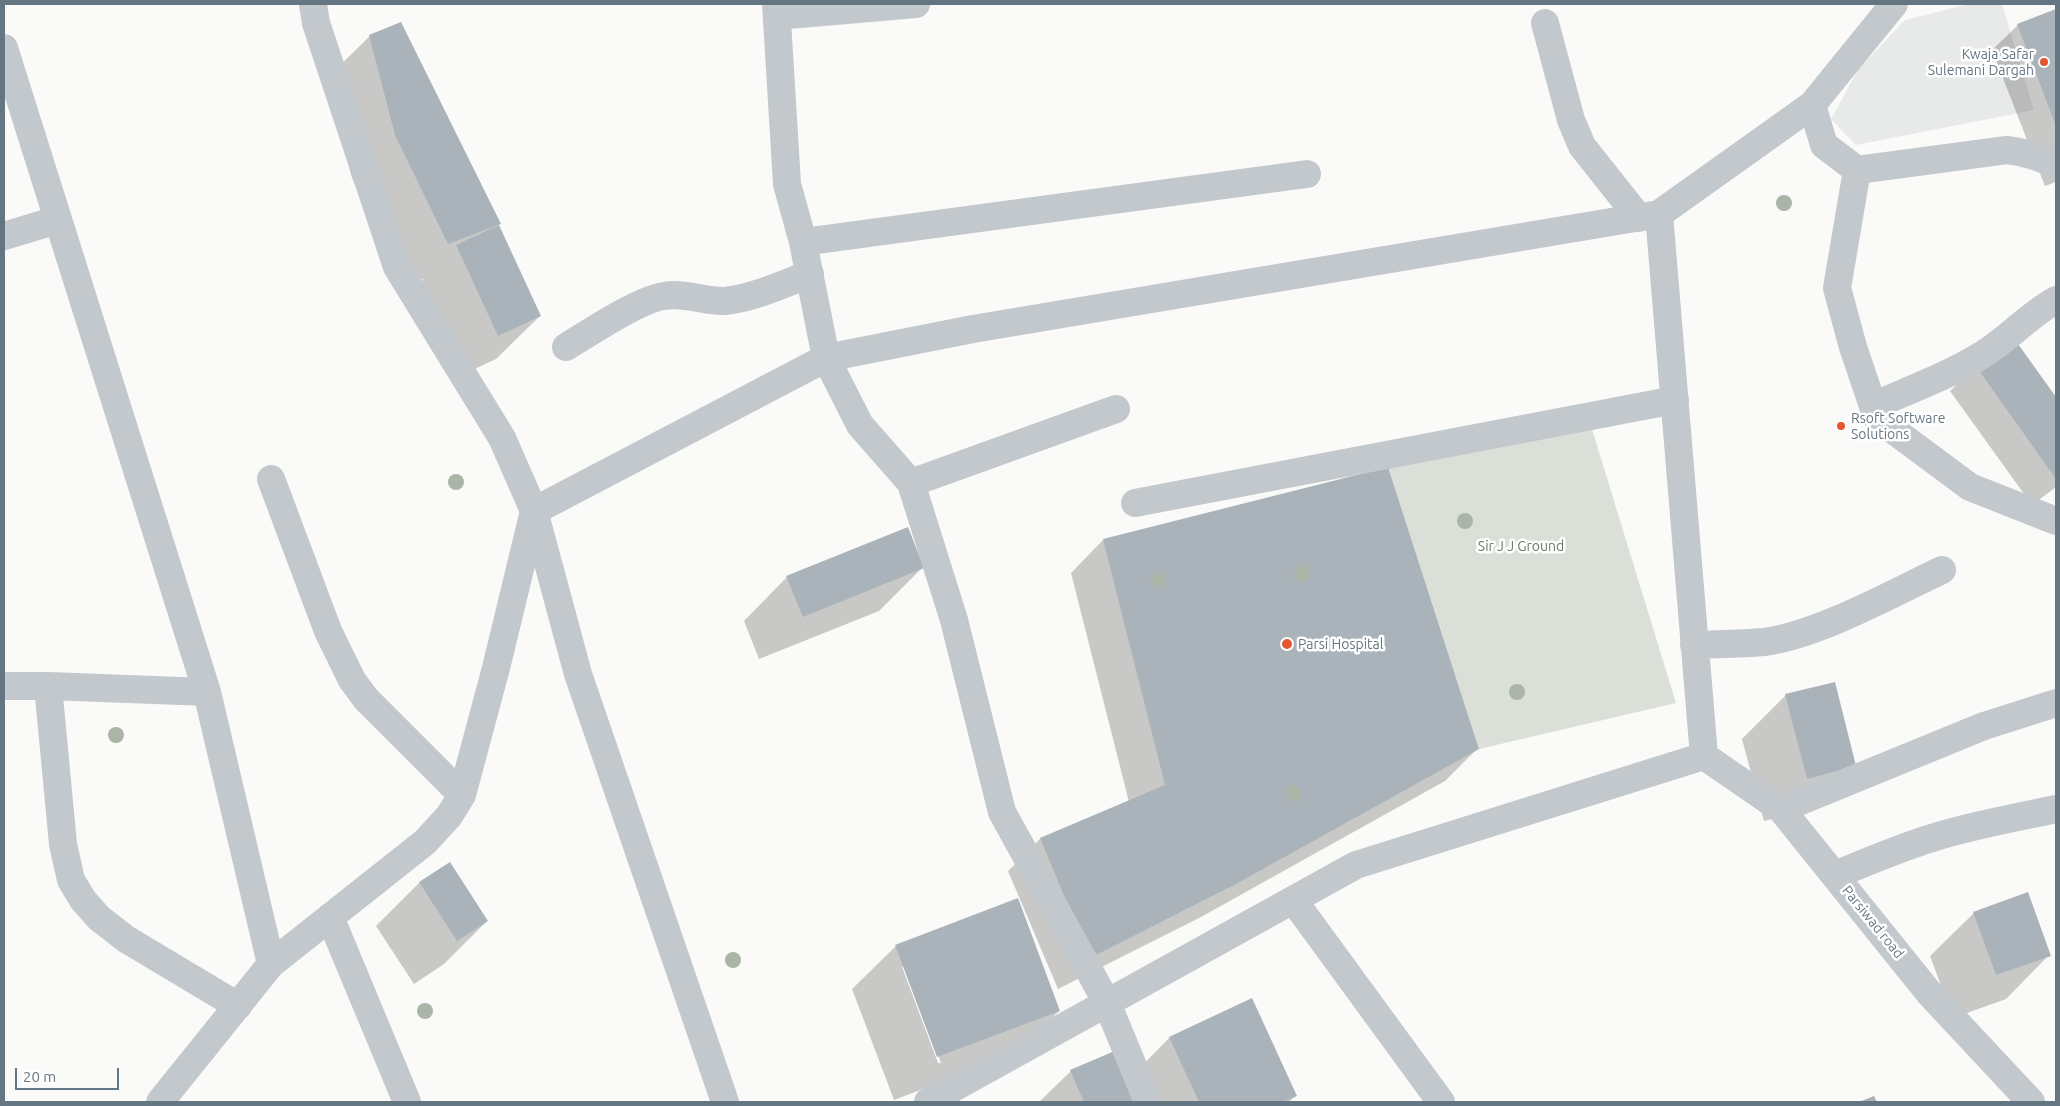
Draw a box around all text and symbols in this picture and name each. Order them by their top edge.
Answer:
place label: Kwaja Safar Sulemani Dargah [1928,46,2034,78]
marker: Kwaja Safar Sulemani Dargah [2038,56,2050,68]
place label: Rsoft Software Solutions [1851,410,1945,442]
marker: Rsoft Software Solutions [1835,420,1847,432]
park label: Sir J J Ground [1478,538,1564,554]
place label: Parsi Hospital [1298,636,1383,652]
marker: Parsi Hospital [1280,637,1294,651]
street label: Parsiwad road [1839,882,1907,962]
scale bar [18,1058,121,1090]
text: 20 m [23,1068,56,1085]

